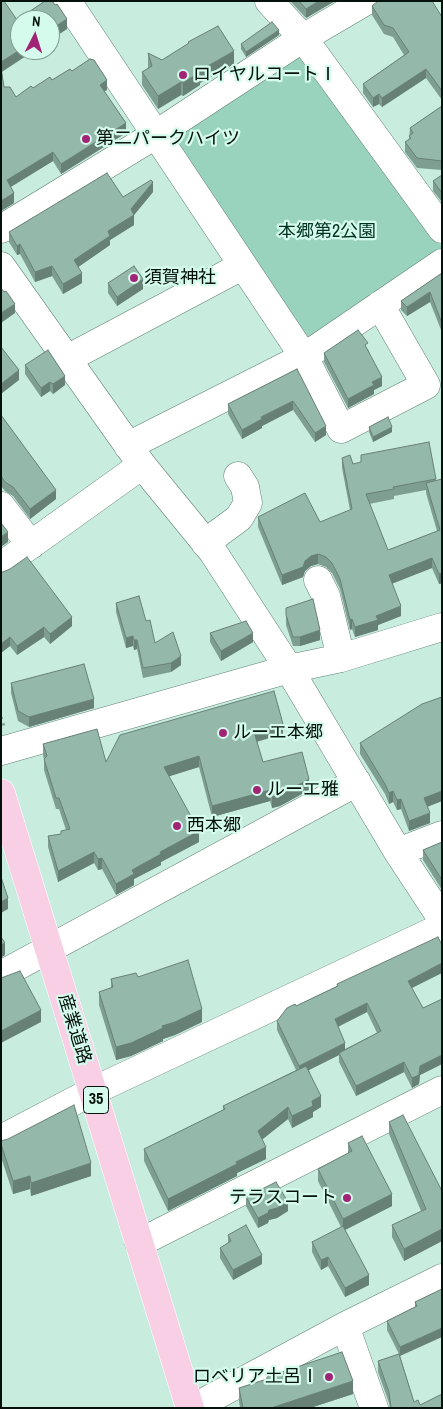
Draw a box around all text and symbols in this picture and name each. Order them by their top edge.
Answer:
north arrow [10,10,60,60]
text: N [31,12,41,30]
place label: ロイヤルコートⅠ [193,64,337,86]
marker: ロイヤルコートⅠ [177,69,189,81]
place label: 第二パークハイツ [96,128,240,150]
marker: 第二パークハイツ [80,133,92,145]
park label: 本郷第2公園 [278,221,376,243]
place label: 須賀神社 [144,267,216,289]
marker: 須賀神社 [128,272,140,284]
place label: ルーエ本郷 [233,722,323,744]
marker: ルーエ本郷 [217,727,229,739]
place label: ルーエ雅 [267,779,339,801]
marker: ルーエ雅 [251,784,263,796]
place label: 西本郷 [187,815,241,837]
marker: 西本郷 [171,820,183,832]
street label: 産業道路 [53,991,95,1067]
road number: 35 [84,1086,108,1114]
place label: テラスコート [229,1187,337,1209]
marker: テラスコート [341,1192,353,1204]
place label: ロベリア土呂Ⅰ [193,1366,319,1388]
marker: ロベリア土呂Ⅰ [323,1371,335,1383]

